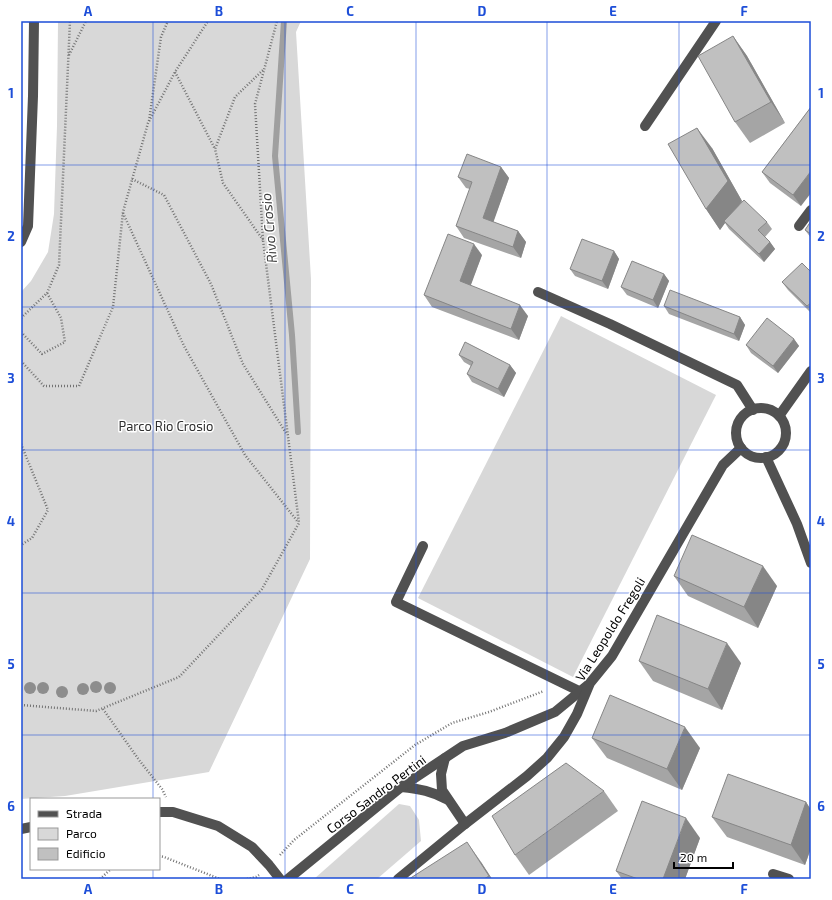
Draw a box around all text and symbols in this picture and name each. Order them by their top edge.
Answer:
text: A [84,3,93,19]
text: B [215,3,223,19]
text: C [346,3,354,19]
text: D [478,3,487,19]
text: E [609,3,617,19]
text: F [740,3,748,19]
text: 1 [8,85,14,101]
text: 1 [818,85,824,101]
water label: Rivo Crosio [257,192,280,264]
text: 2 [7,228,15,244]
text: 2 [817,228,825,244]
text: 3 [7,370,15,386]
text: 3 [817,370,825,386]
park label: Parco Rio Crosio [119,418,213,434]
text: 4 [7,513,15,529]
text: 4 [817,513,825,529]
street label: Via Leopoldo Fregoli [572,574,648,684]
text: 5 [7,656,15,672]
text: 5 [817,656,825,672]
street label: Corso Sandro Pertini [323,751,429,837]
text: 6 [7,798,15,814]
legend [30,798,160,870]
text: 6 [817,798,825,814]
text: Strada [66,806,102,820]
text: Parco [66,826,97,840]
scale bar [674,844,733,870]
text: Edificio [66,846,106,860]
text: 20 m [680,850,707,864]
text: A [84,881,93,897]
text: B [215,881,223,897]
text: C [346,881,354,897]
text: D [478,881,487,897]
text: E [609,881,617,897]
text: F [740,881,748,897]

